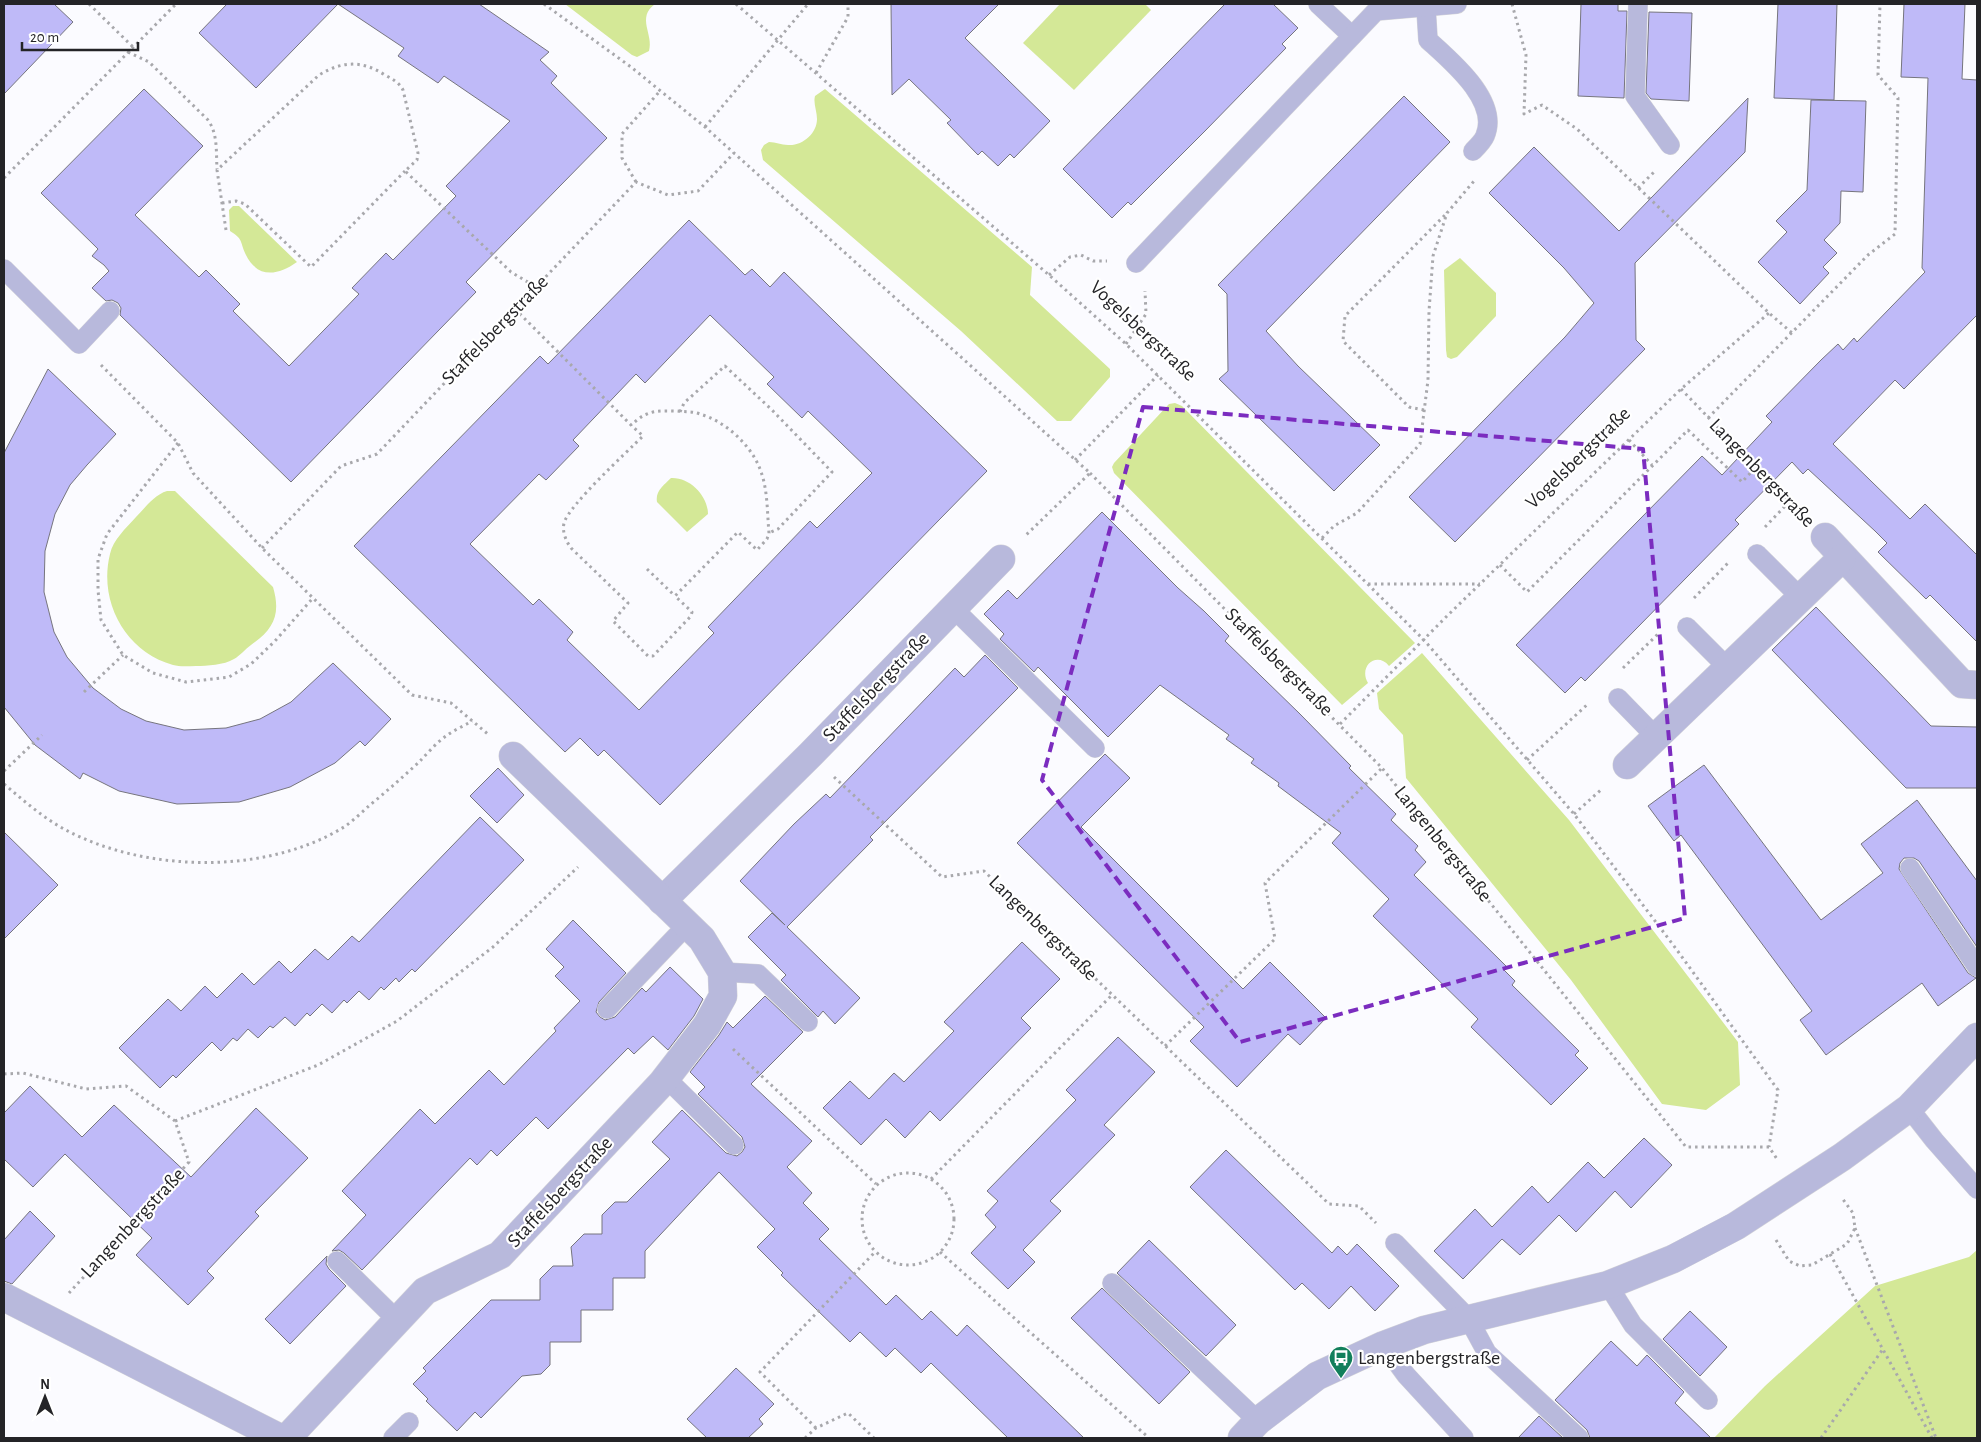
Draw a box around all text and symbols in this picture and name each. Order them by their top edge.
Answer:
scale bar [22,20,139,52]
text: 20 m [30,30,59,45]
street label: Staffelsbergstraße [438,271,552,389]
street label: Vogelsbergstraße [1086,277,1200,385]
street label: Vogelsbergstraße [1522,403,1634,513]
street label: Langenbergstraße [1705,415,1819,531]
street label: Staffelsbergstraße [1221,604,1337,720]
street label: Staffelsbergstraße [819,628,933,746]
street label: Langenbergstraße [1390,782,1496,906]
street label: Langenbergstraße [985,871,1101,985]
street label: Staffelsbergstraße [504,1133,616,1251]
street label: Langenbergstraße [77,1164,189,1282]
bus stop icon: Langenbergstraße [1328,1345,1354,1379]
place label: Langenbergstraße [1358,1348,1500,1368]
north arrow [20,1372,70,1422]
text: N [40,1378,50,1392]

